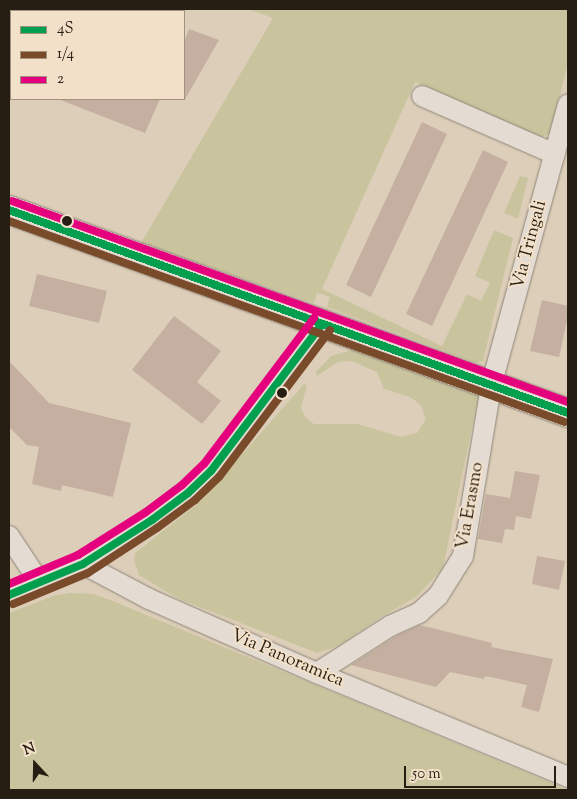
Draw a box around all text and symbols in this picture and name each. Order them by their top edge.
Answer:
legend [10,10,185,100]
text: 4S [57,19,73,40]
text: 1/4 [57,44,74,65]
text: 2 [57,69,64,90]
street label: Via Tringali [508,198,552,292]
unlabelled marker [62,216,72,226]
unlabelled marker [277,388,287,398]
street label: Via Erasmo [453,461,489,551]
street label: Via Panoramica [227,625,347,693]
north arrow [10,739,60,789]
text: N [21,739,38,761]
scale bar [407,756,560,788]
text: 50 m [412,764,441,785]

